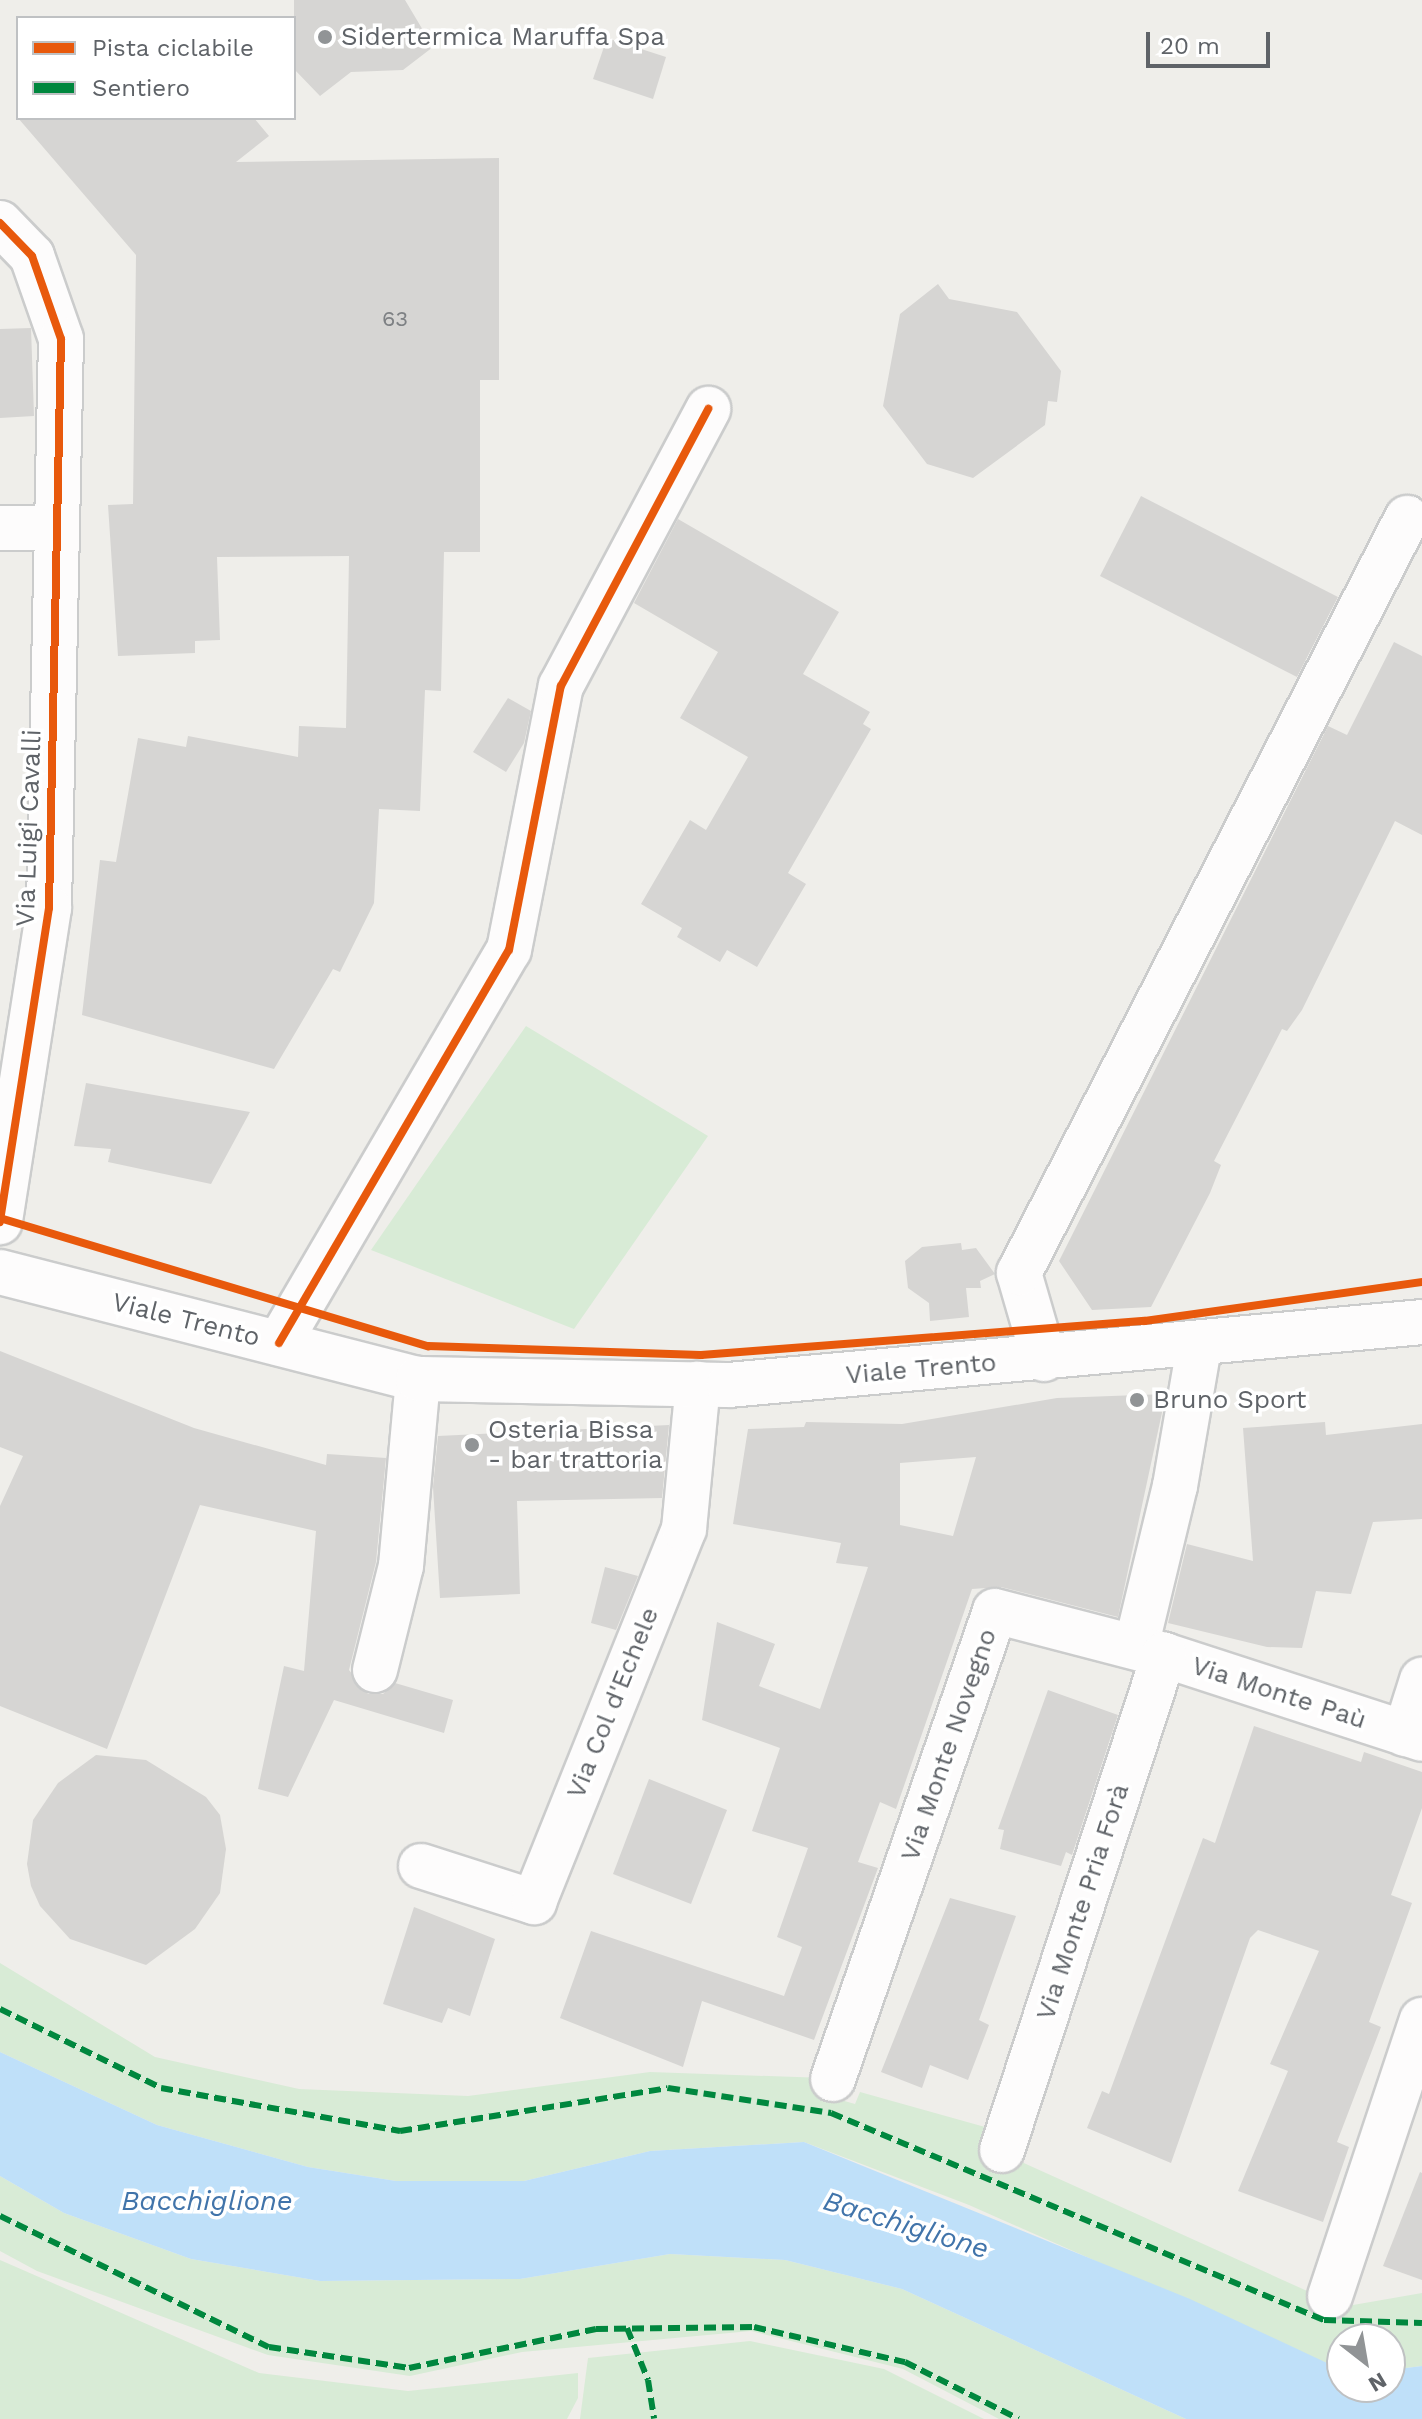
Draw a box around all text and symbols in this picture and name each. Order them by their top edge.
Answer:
legend [16,16,296,120]
scale bar [1150,16,1274,66]
place label: Sidertermica Maruffa Spa [341,21,666,53]
marker: Sidertermica Maruffa Spa [316,28,334,46]
text: 20 m [1160,32,1220,60]
text: Pista ciclabile [92,34,254,62]
text: Sentiero [92,74,190,102]
house number: 63 [382,306,408,332]
street label: Via Luigi Cavalli [10,729,48,927]
street label: Viale Trento [109,1286,263,1354]
street label: Viale Trento [844,1347,998,1391]
place label: Bruno Sport [1153,1384,1306,1416]
marker: Bruno Sport [1128,1391,1146,1409]
place label: Osteria Bissa - bar trattoria [488,1414,664,1476]
marker: Osteria Bissa - bar trattoria [463,1436,481,1454]
street label: Via Col d'Echele [560,1602,666,1804]
street label: Via Monte Novegno [895,1625,1003,1865]
street label: Via Monte Paù [1188,1650,1370,1736]
street label: Via Monte Pria Forà [1030,1779,1136,2025]
water label: Bacchiglione [121,2184,293,2218]
water label: Bacchiglione [819,2184,993,2266]
north arrow [1326,2323,1406,2403]
text: N [1364,2367,1391,2397]

